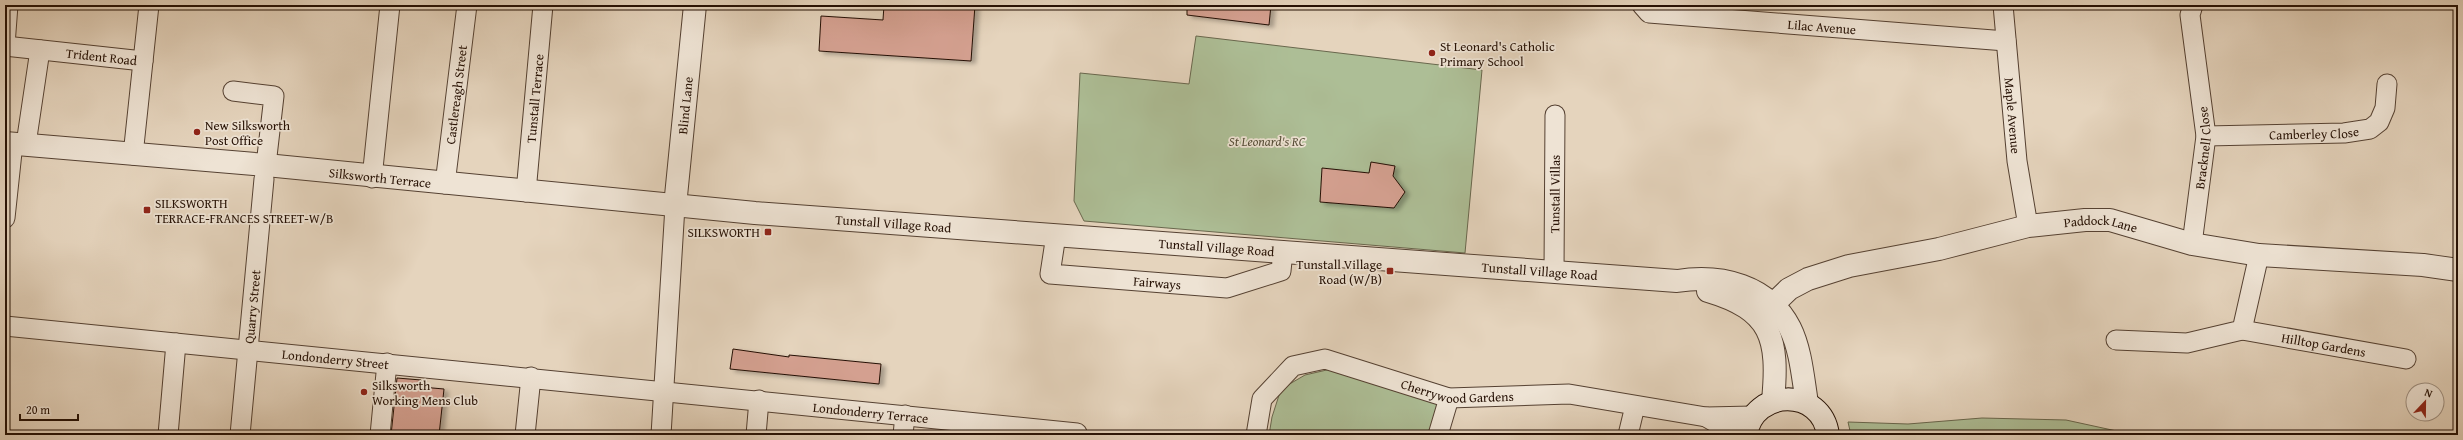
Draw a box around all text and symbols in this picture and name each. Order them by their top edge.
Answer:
street label: Lilac Avenue [1787,14,1857,39]
place label: St Leonard's Catholic Primary School [1440,37,1555,71]
street label: Trident Road [65,43,138,70]
street label: Castlereagh Street [440,44,472,145]
marker: St Leonard's Catholic Primary School [1427,48,1437,58]
street label: Tunstall Terrace [521,53,548,144]
street label: Blind Lane [673,76,697,135]
street label: Maple Avenue [2000,77,2026,154]
street label: Bracknell Close [2190,105,2216,190]
place label: New Silksworth Post Office [205,116,291,150]
street label: Camberley Close [2269,121,2360,144]
marker: New Silksworth Post Office [192,127,202,137]
park label: St Leonard's RC [1229,132,1306,151]
street label: Tunstall Villas [1545,155,1564,233]
street label: Silksworth Terrace [328,163,432,193]
place label: SILKSWORTH TERRACE-FRANCES STREET-W/B [155,194,333,228]
marker: SILKSWORTH TERRACE-FRANCES STREET-W/B [142,205,152,215]
street label: Tunstall Village Road [835,209,952,237]
street label: Paddock Lane [2063,211,2140,237]
place label: SILKSWORTH [687,223,760,242]
marker: SILKSWORTH [763,227,773,237]
street label: Tunstall Village Road [1158,233,1275,261]
place label: Tunstall Village Road (W/B) [1296,255,1382,289]
street label: Tunstall Village Road [1481,257,1598,285]
marker: Tunstall Village Road (W/B) [1385,266,1395,276]
street label: Quarry Street [239,268,265,344]
street label: Fairways [1133,271,1182,294]
street label: Hilltop Gardens [2280,328,2367,361]
street label: Londonderry Street [281,344,390,374]
street label: Cherrywood Gardens [1399,374,1514,408]
place label: Silksworth Working Mens Club [372,376,478,410]
north arrow [2405,382,2445,422]
text: N [2422,384,2436,402]
marker: Silksworth Working Mens Club [359,387,369,397]
scale bar [20,396,78,422]
street label: Londonderry Terrace [812,397,929,428]
text: 20 m [26,401,50,418]

